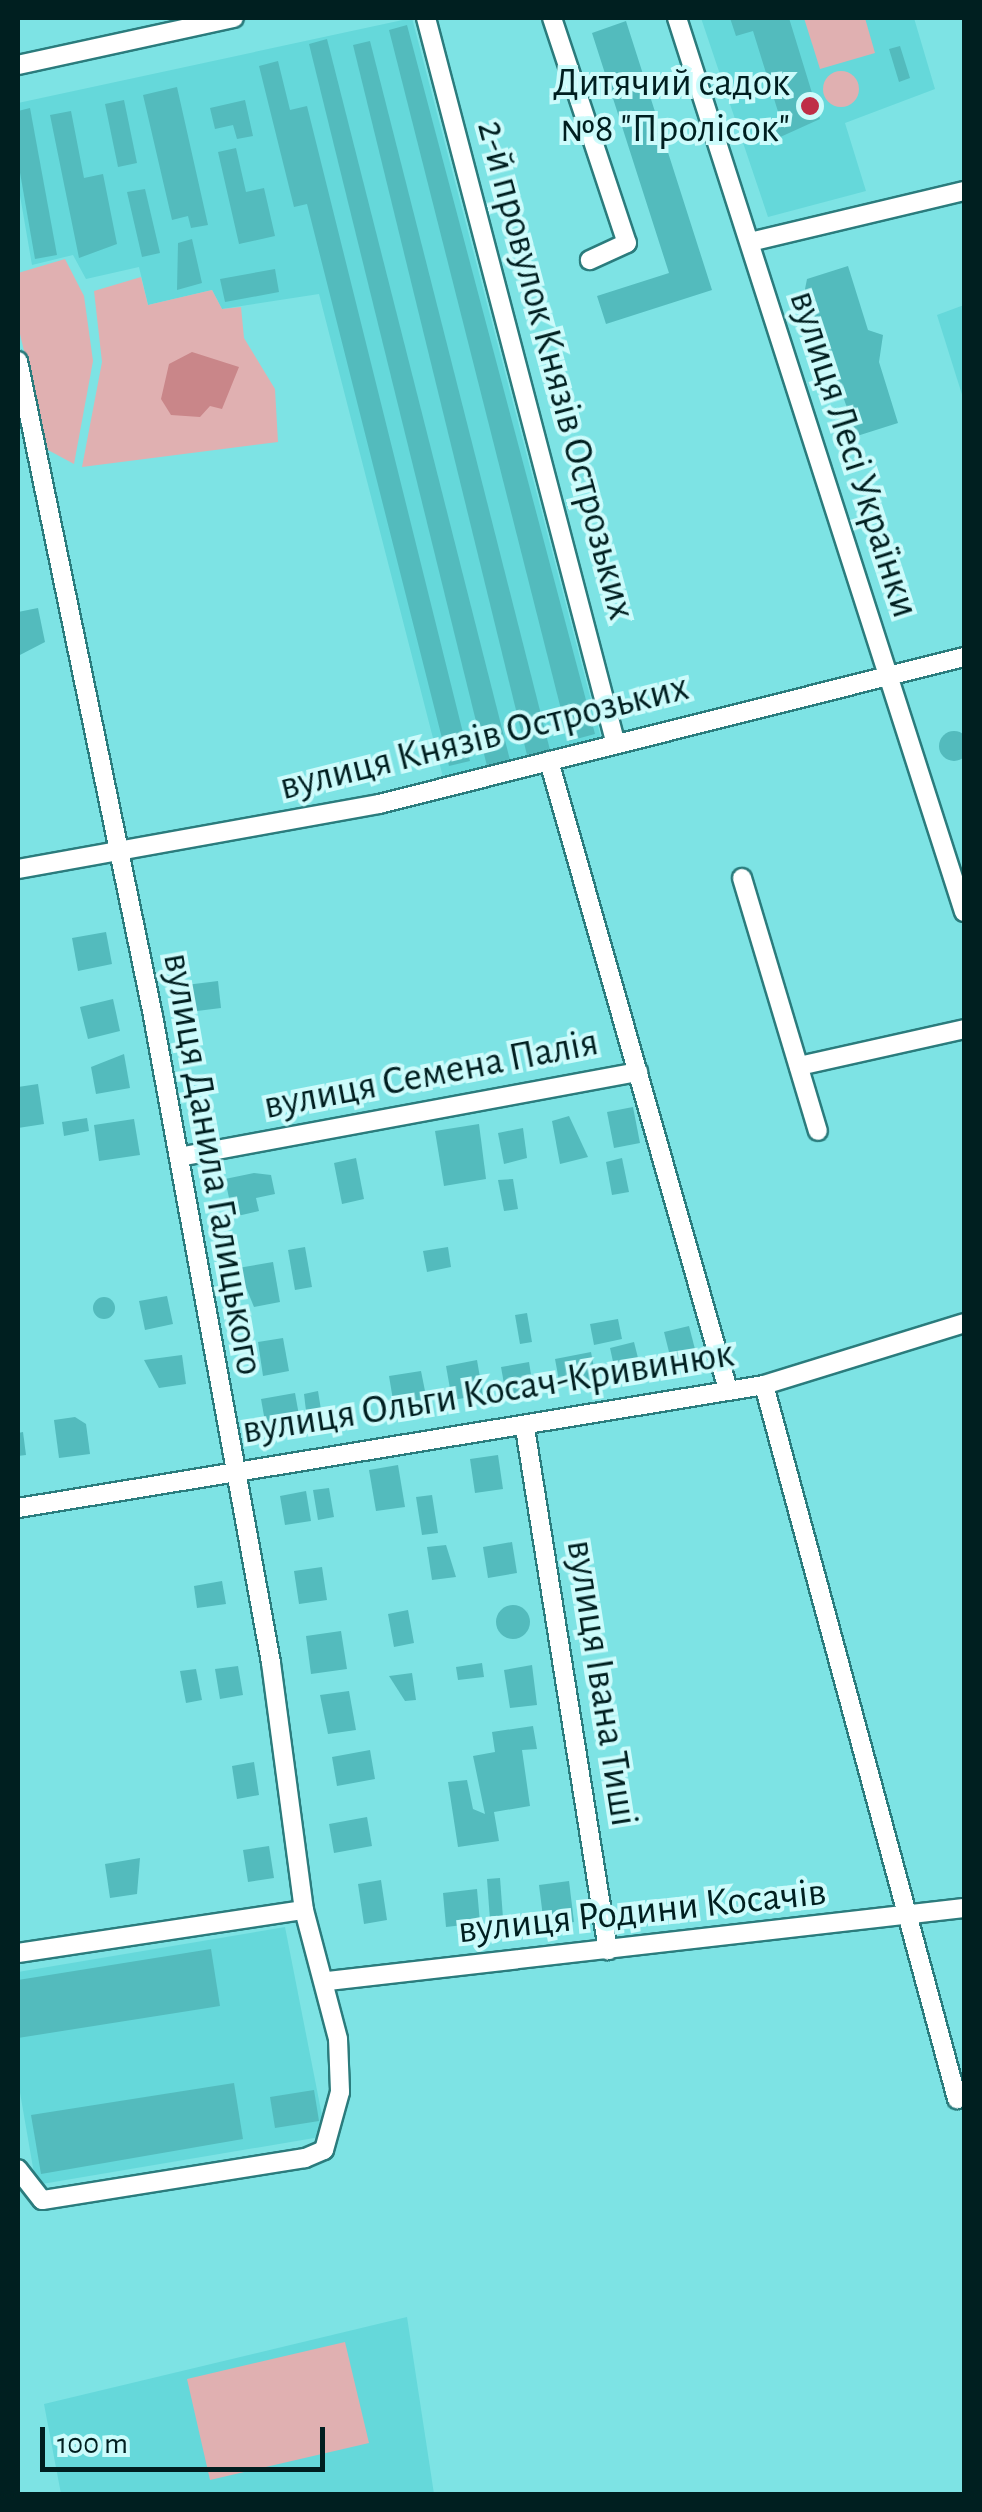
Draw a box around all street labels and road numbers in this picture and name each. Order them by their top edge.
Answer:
street label: 2-й провулок Князів Острозьких [466,115,646,625]
street label: вулиця Лесі Українки [779,285,929,623]
street label: вулиця Князів Острозьких [275,663,693,811]
street label: вулиця Данила Галицького [152,949,274,1379]
street label: вулиця Семена Палія [260,1018,602,1130]
street label: вулиця Ольги Косач-Кривинюк [239,1329,737,1455]
street label: вулиця Івана Тиші [556,1536,648,1830]
street label: вулиця Родини Косачів [455,1868,829,1954]

